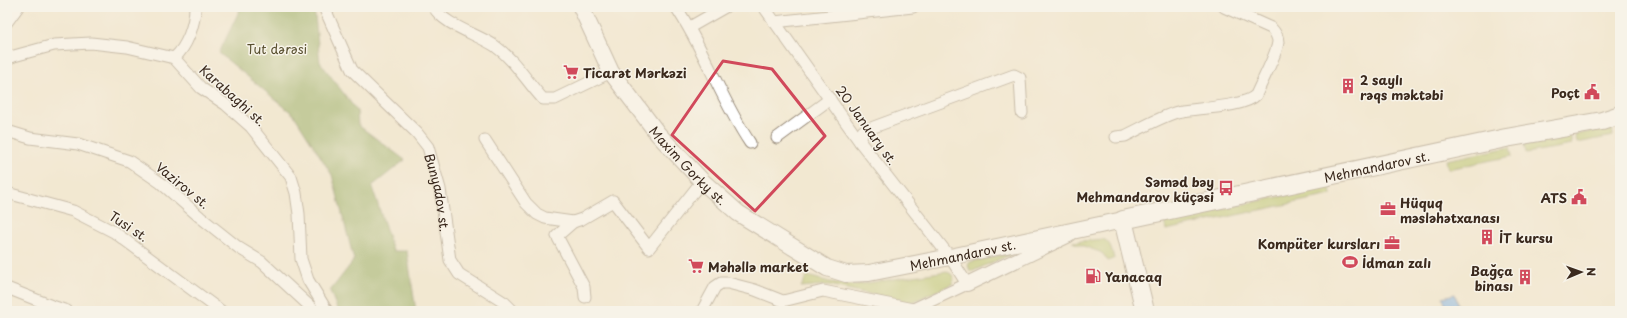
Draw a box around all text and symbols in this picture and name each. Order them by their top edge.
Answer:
park label: Tut dərəsi [247,39,307,58]
street label: Karabaghi st. [196,60,270,130]
supermarket icon: Ticarət Mərkəzi [562,63,580,81]
place label: Ticarət Mərkəzi [583,63,687,82]
place label: 2 saylı rəqs məktəbi [1360,70,1444,104]
building icon: 2 saylı rəqs məktəbi [1339,77,1357,95]
street label: 20 January st. [832,81,902,169]
place label: Poçt [1551,83,1580,102]
public building icon: Poçt [1583,83,1601,101]
street label: Maxim Gorky st. [645,122,732,209]
street label: Mehmandarov st. [1322,145,1431,186]
street label: Bunyadov st. [421,151,455,233]
street label: Vazirov st. [152,157,214,213]
place label: Səməd bəy Mehmandarov küçəsi [1076,172,1214,206]
bus stop icon: Səməd bəy Mehmandarov küçəsi [1217,179,1235,197]
place label: ATS [1541,188,1567,207]
public building icon: ATS [1570,188,1588,206]
place label: Hüquq məsləhətxanası [1400,193,1500,227]
office icon: Hüquq məsləhətxanası [1379,200,1397,218]
street label: Tusi st. [106,206,152,246]
building icon: İT kursu [1478,228,1496,246]
place label: İT kursu [1499,228,1553,247]
street label: Mehmandarov st. [908,234,1017,274]
place label: Kompüter kursları [1258,234,1380,253]
office icon: Kompüter kursları [1383,234,1401,252]
north arrow [1561,252,1601,292]
sports icon: İdman zalı [1341,253,1359,271]
place label: İdman zalı [1362,253,1431,272]
supermarket icon: Məhəllə market [687,257,705,275]
place label: Məhəllə market [708,257,809,276]
place label: Bağça binası [1470,261,1513,295]
fuel station icon: Yanacaq [1084,267,1102,285]
place label: Yanacaq [1105,267,1162,286]
text: N [1583,267,1600,277]
building icon: Bağça binası [1516,268,1534,286]

